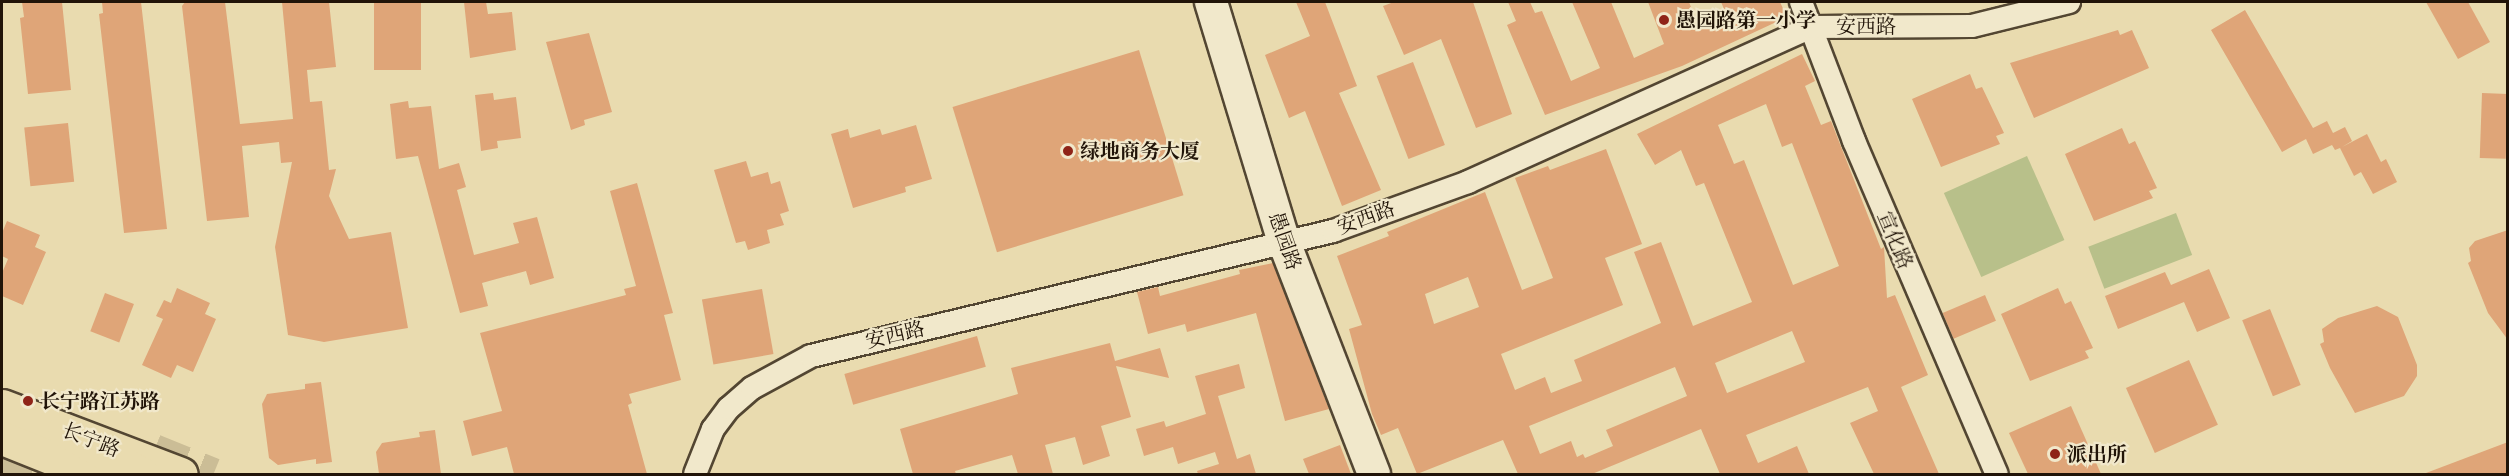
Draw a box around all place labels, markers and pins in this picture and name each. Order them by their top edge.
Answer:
place label: 愚园路第一小学 [1676,8,1816,32]
marker: 愚园路第一小学 [1657,13,1671,27]
place label: 绿地商务大厦 [1080,139,1200,163]
marker: 绿地商务大厦 [1061,144,1075,158]
place label: 长宁路江苏路 [40,389,160,413]
marker: 长宁路江苏路 [21,394,35,408]
place label: 派出所 [2067,442,2127,466]
marker: 派出所 [2048,447,2062,461]

